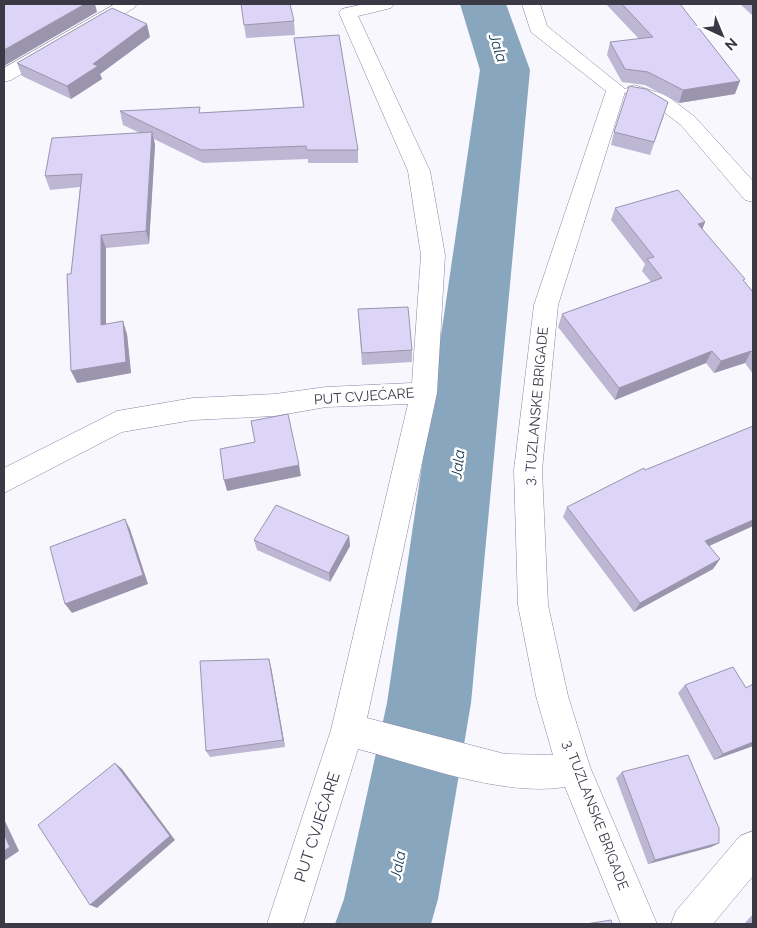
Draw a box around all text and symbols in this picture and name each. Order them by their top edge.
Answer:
north arrow [697,10,747,60]
water label: Jala [485,31,511,64]
text: N [722,35,740,54]
street label: 3. TUZLANSKE BRIGADE [521,326,551,486]
street label: PUT CVJEĆARE [313,384,415,407]
water label: Jala [447,449,469,480]
street label: 3. TUZLANSKE BRIGADE [560,738,632,892]
street label: PUT CVJEĆARE [289,769,344,885]
water label: Jala [386,849,410,882]

